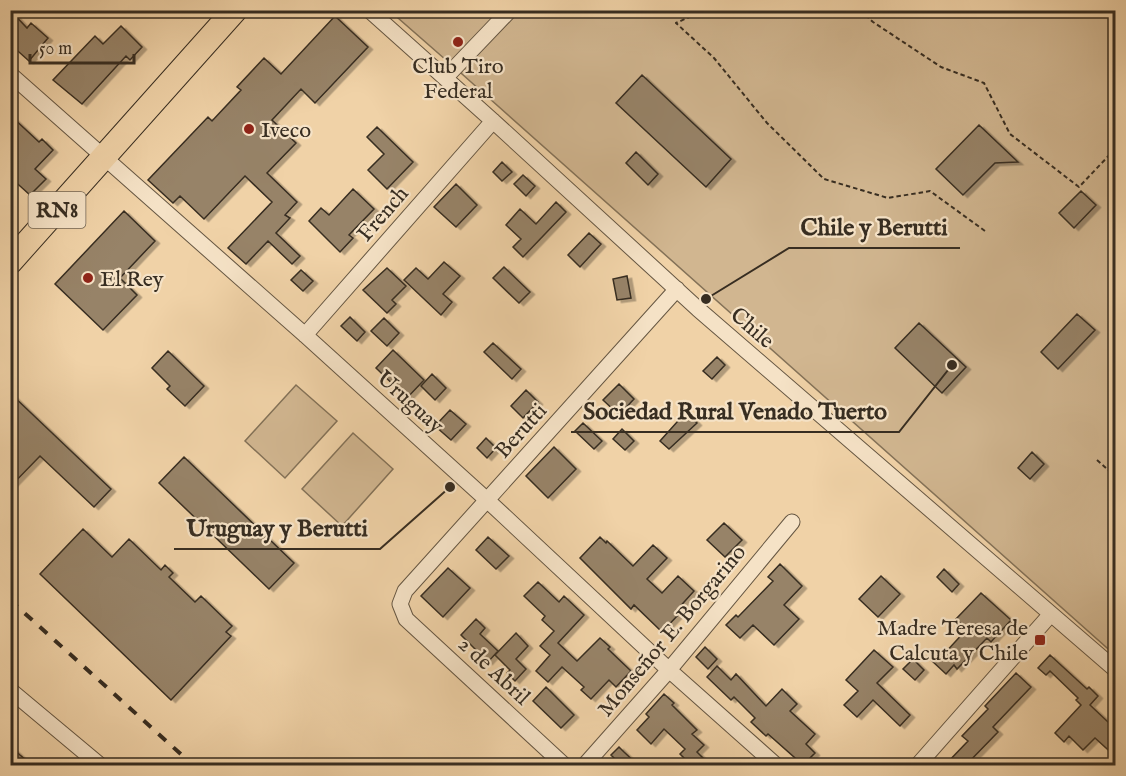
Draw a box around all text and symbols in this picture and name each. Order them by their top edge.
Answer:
scale bar [30,27,134,65]
marker: Club Tiro Federal [451,35,465,49]
text: 50 m [39,38,72,61]
place label: Club Tiro Federal [412,53,504,106]
place label: Iveco [261,117,311,145]
marker: Iveco [242,122,256,136]
street label: French [352,180,415,248]
road number: RN8 [28,192,86,228]
callout: Chile y Berutti [789,206,960,248]
text: Chile y Berutti [800,213,948,244]
place label: El Rey [100,266,164,294]
marker: El Rey [81,271,95,285]
street label: Chile [724,302,779,355]
street label: Uruguay [370,365,449,440]
callout: Sociedad Rural Venado Tuerto [571,390,899,432]
text: Sociedad Rural Venado Tuerto [583,397,887,428]
street label: Berutti [489,398,554,465]
callout: Uruguay y Berutti [174,507,380,549]
text: Uruguay y Berutti [185,514,368,545]
street label: Monseñor E. Borgarino [592,539,753,723]
place label: Madre Teresa de Calcuta y Chile [877,615,1028,668]
street label: 2 de Abril [452,631,535,712]
marker: Madre Teresa de Calcuta y Chile [1033,633,1047,647]

